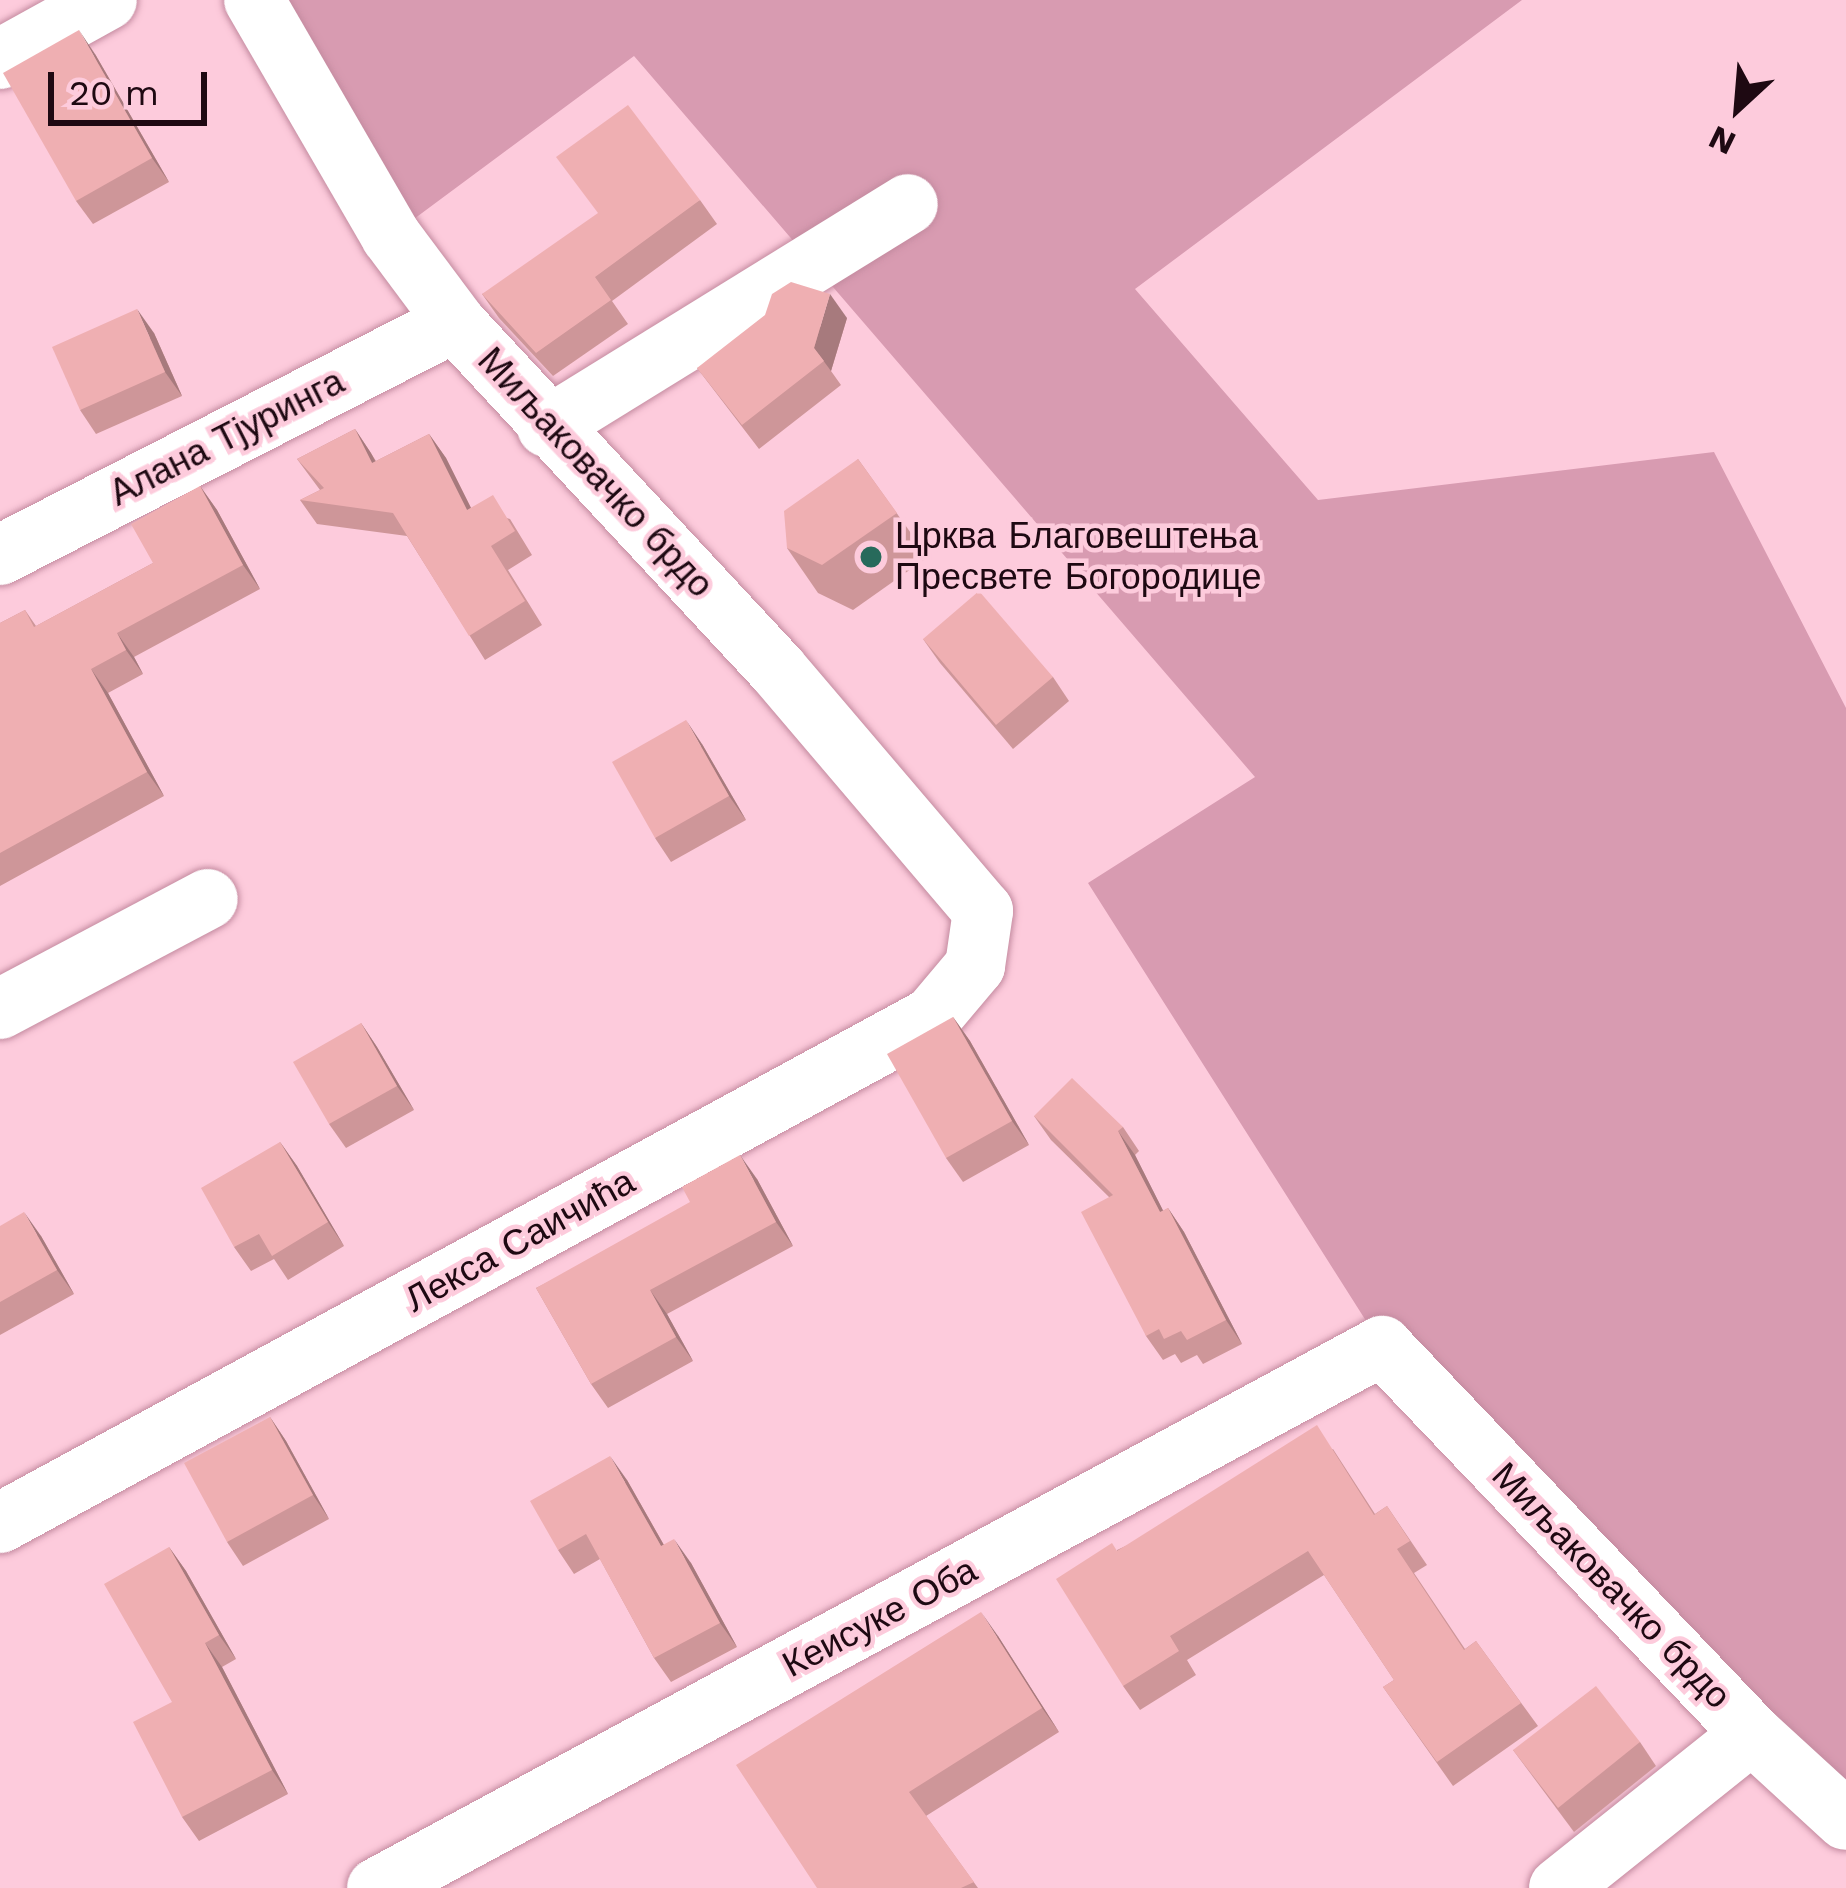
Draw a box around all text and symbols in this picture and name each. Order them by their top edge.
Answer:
scale bar [54,48,213,122]
north arrow [1678,48,1798,168]
text: 20 m [69,72,159,114]
text: N [1702,118,1742,164]
street label: Миљаковачко брдо [468,339,722,607]
street label: Алана Тјуринга [103,360,351,516]
place label: Црква Благовештења Пресвете Богородице [895,514,1261,599]
marker: Црква Благовештења Пресвете Богородице [858,544,884,570]
street label: Лекса Саичића [398,1160,642,1322]
street label: Миљаковачко брдо [1483,1454,1739,1718]
street label: Кеисуке Оба [776,1549,984,1687]

